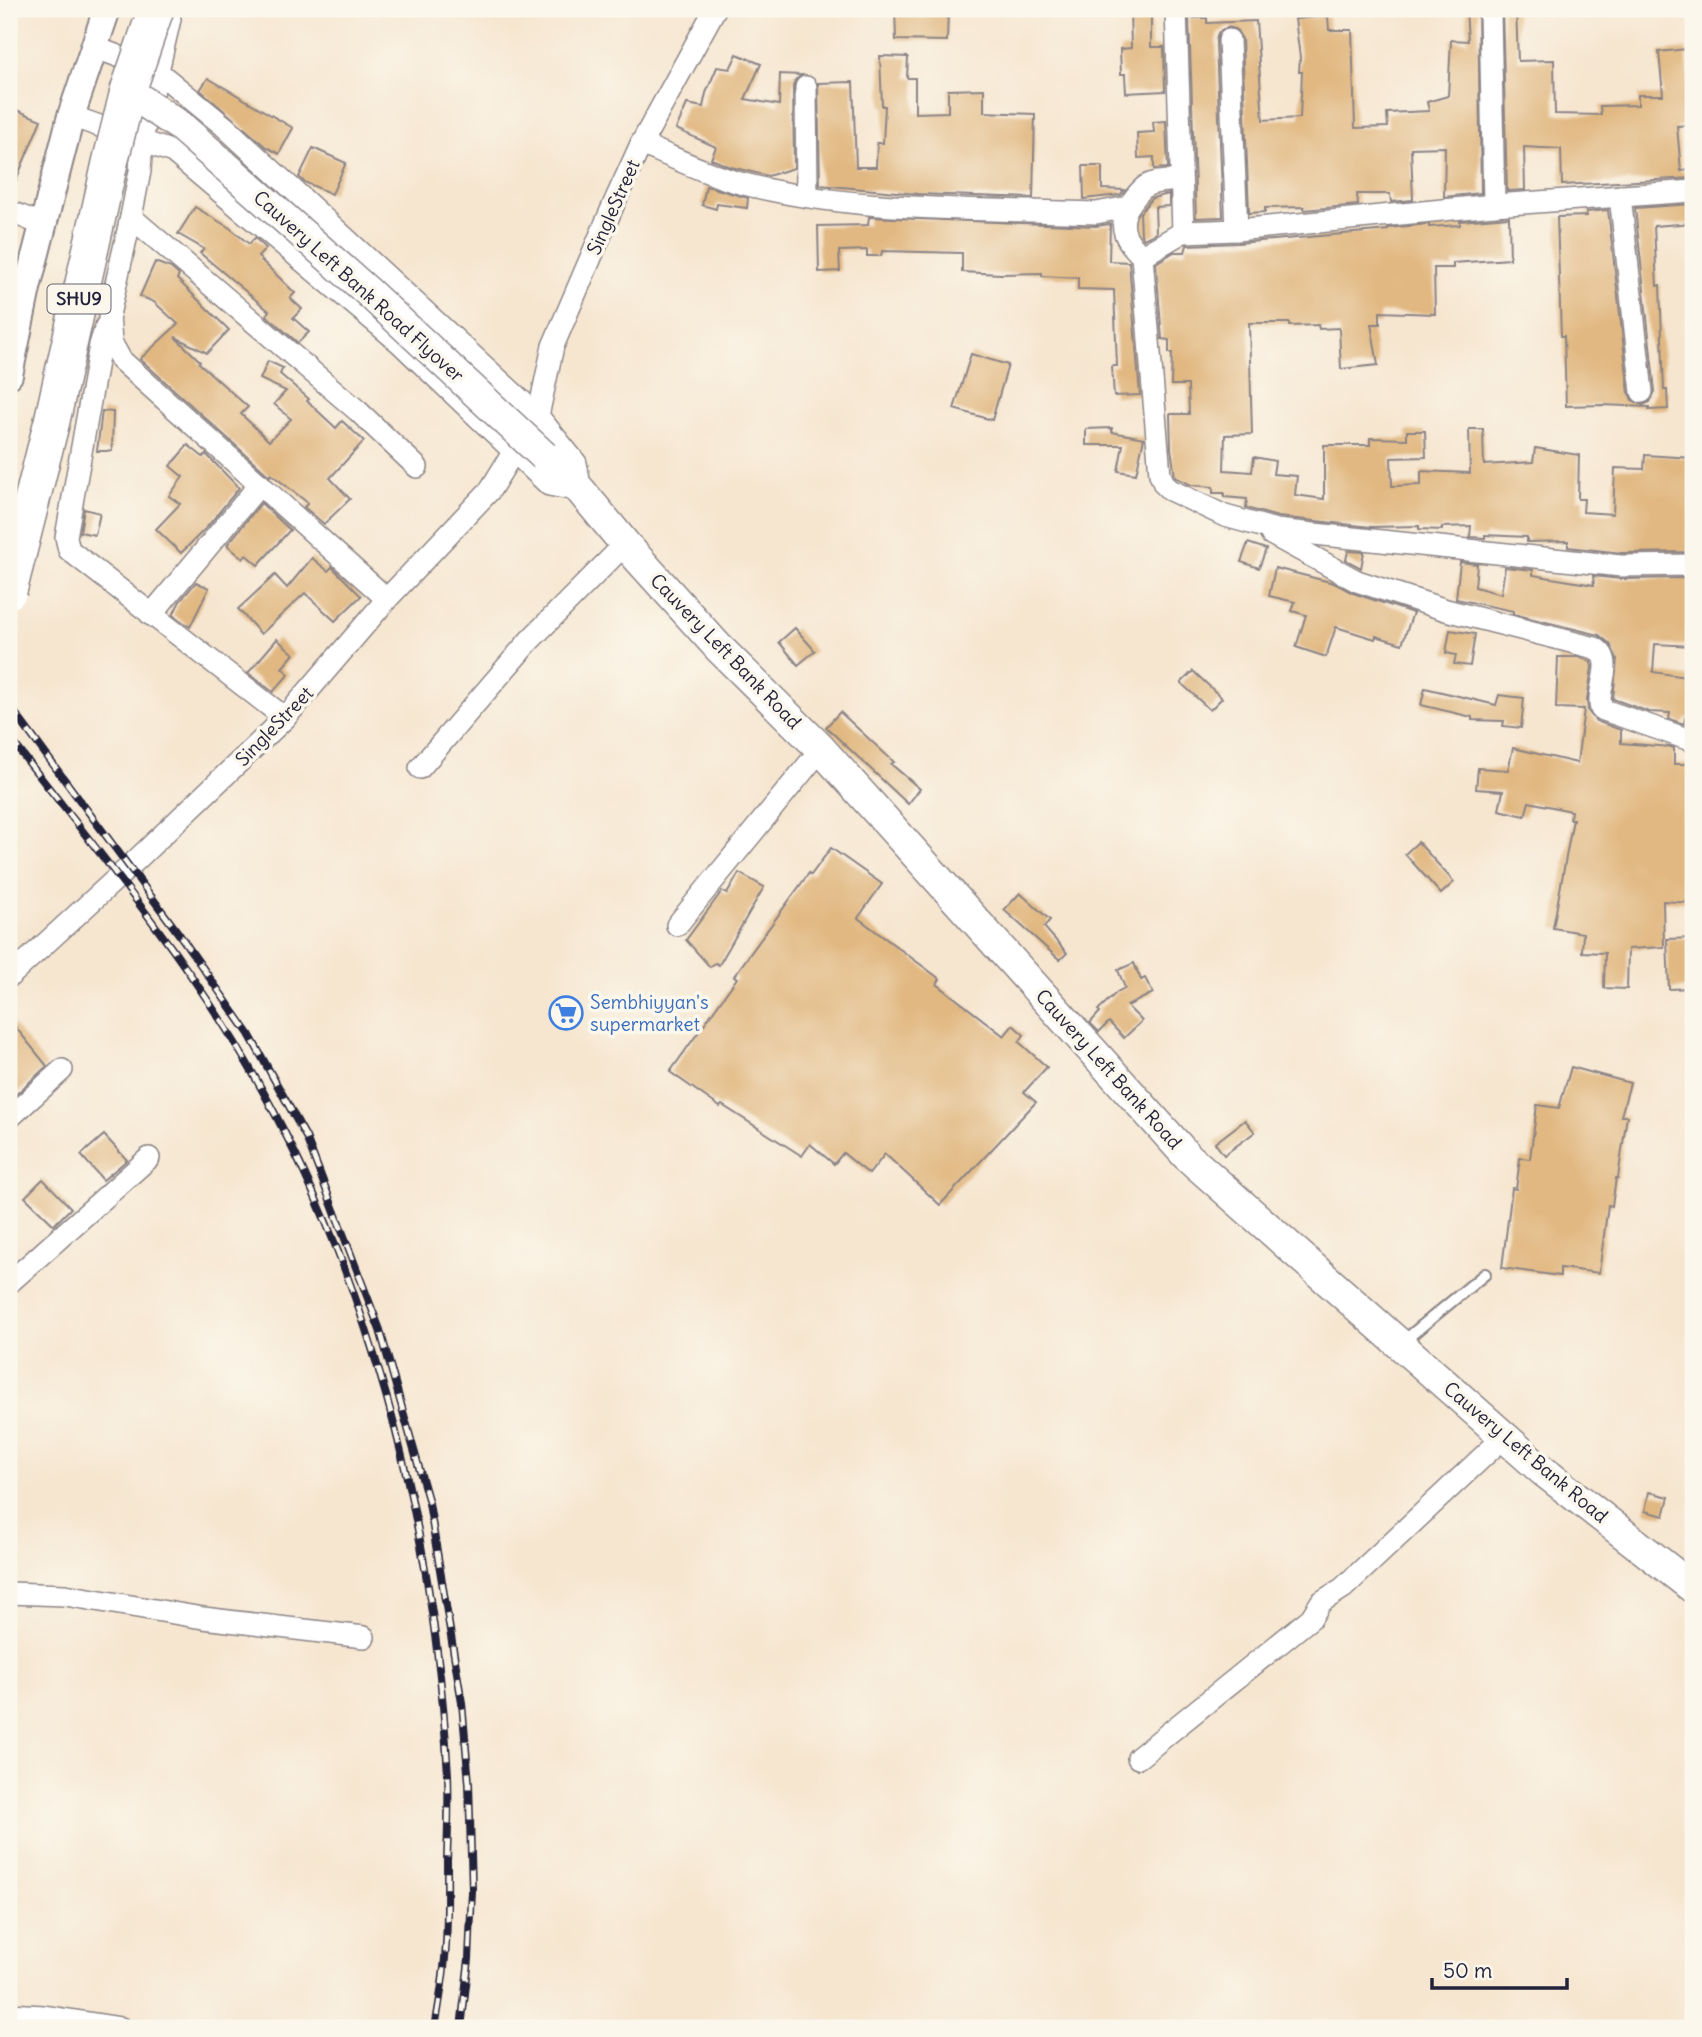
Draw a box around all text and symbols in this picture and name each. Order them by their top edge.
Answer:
street label: SingleStreet [581,156,645,258]
street label: Cauvery Left Bank Road Flyover [249,185,469,387]
road number: SHU9 [48,284,110,314]
street label: Cauvery Left Bank Road [645,568,807,734]
street label: SingleStreet [230,681,318,771]
street label: Cauvery Left Bank Road [1031,984,1187,1154]
place label: Sembhiyyan's supermarket [590,990,709,1036]
supermarket icon: Sembhiyyan's supermarket [547,994,585,1032]
street label: Cauvery Left Bank Road [1439,1376,1613,1528]
scale bar [1432,1946,1567,1990]
text: 50 m [1443,1957,1492,1984]

